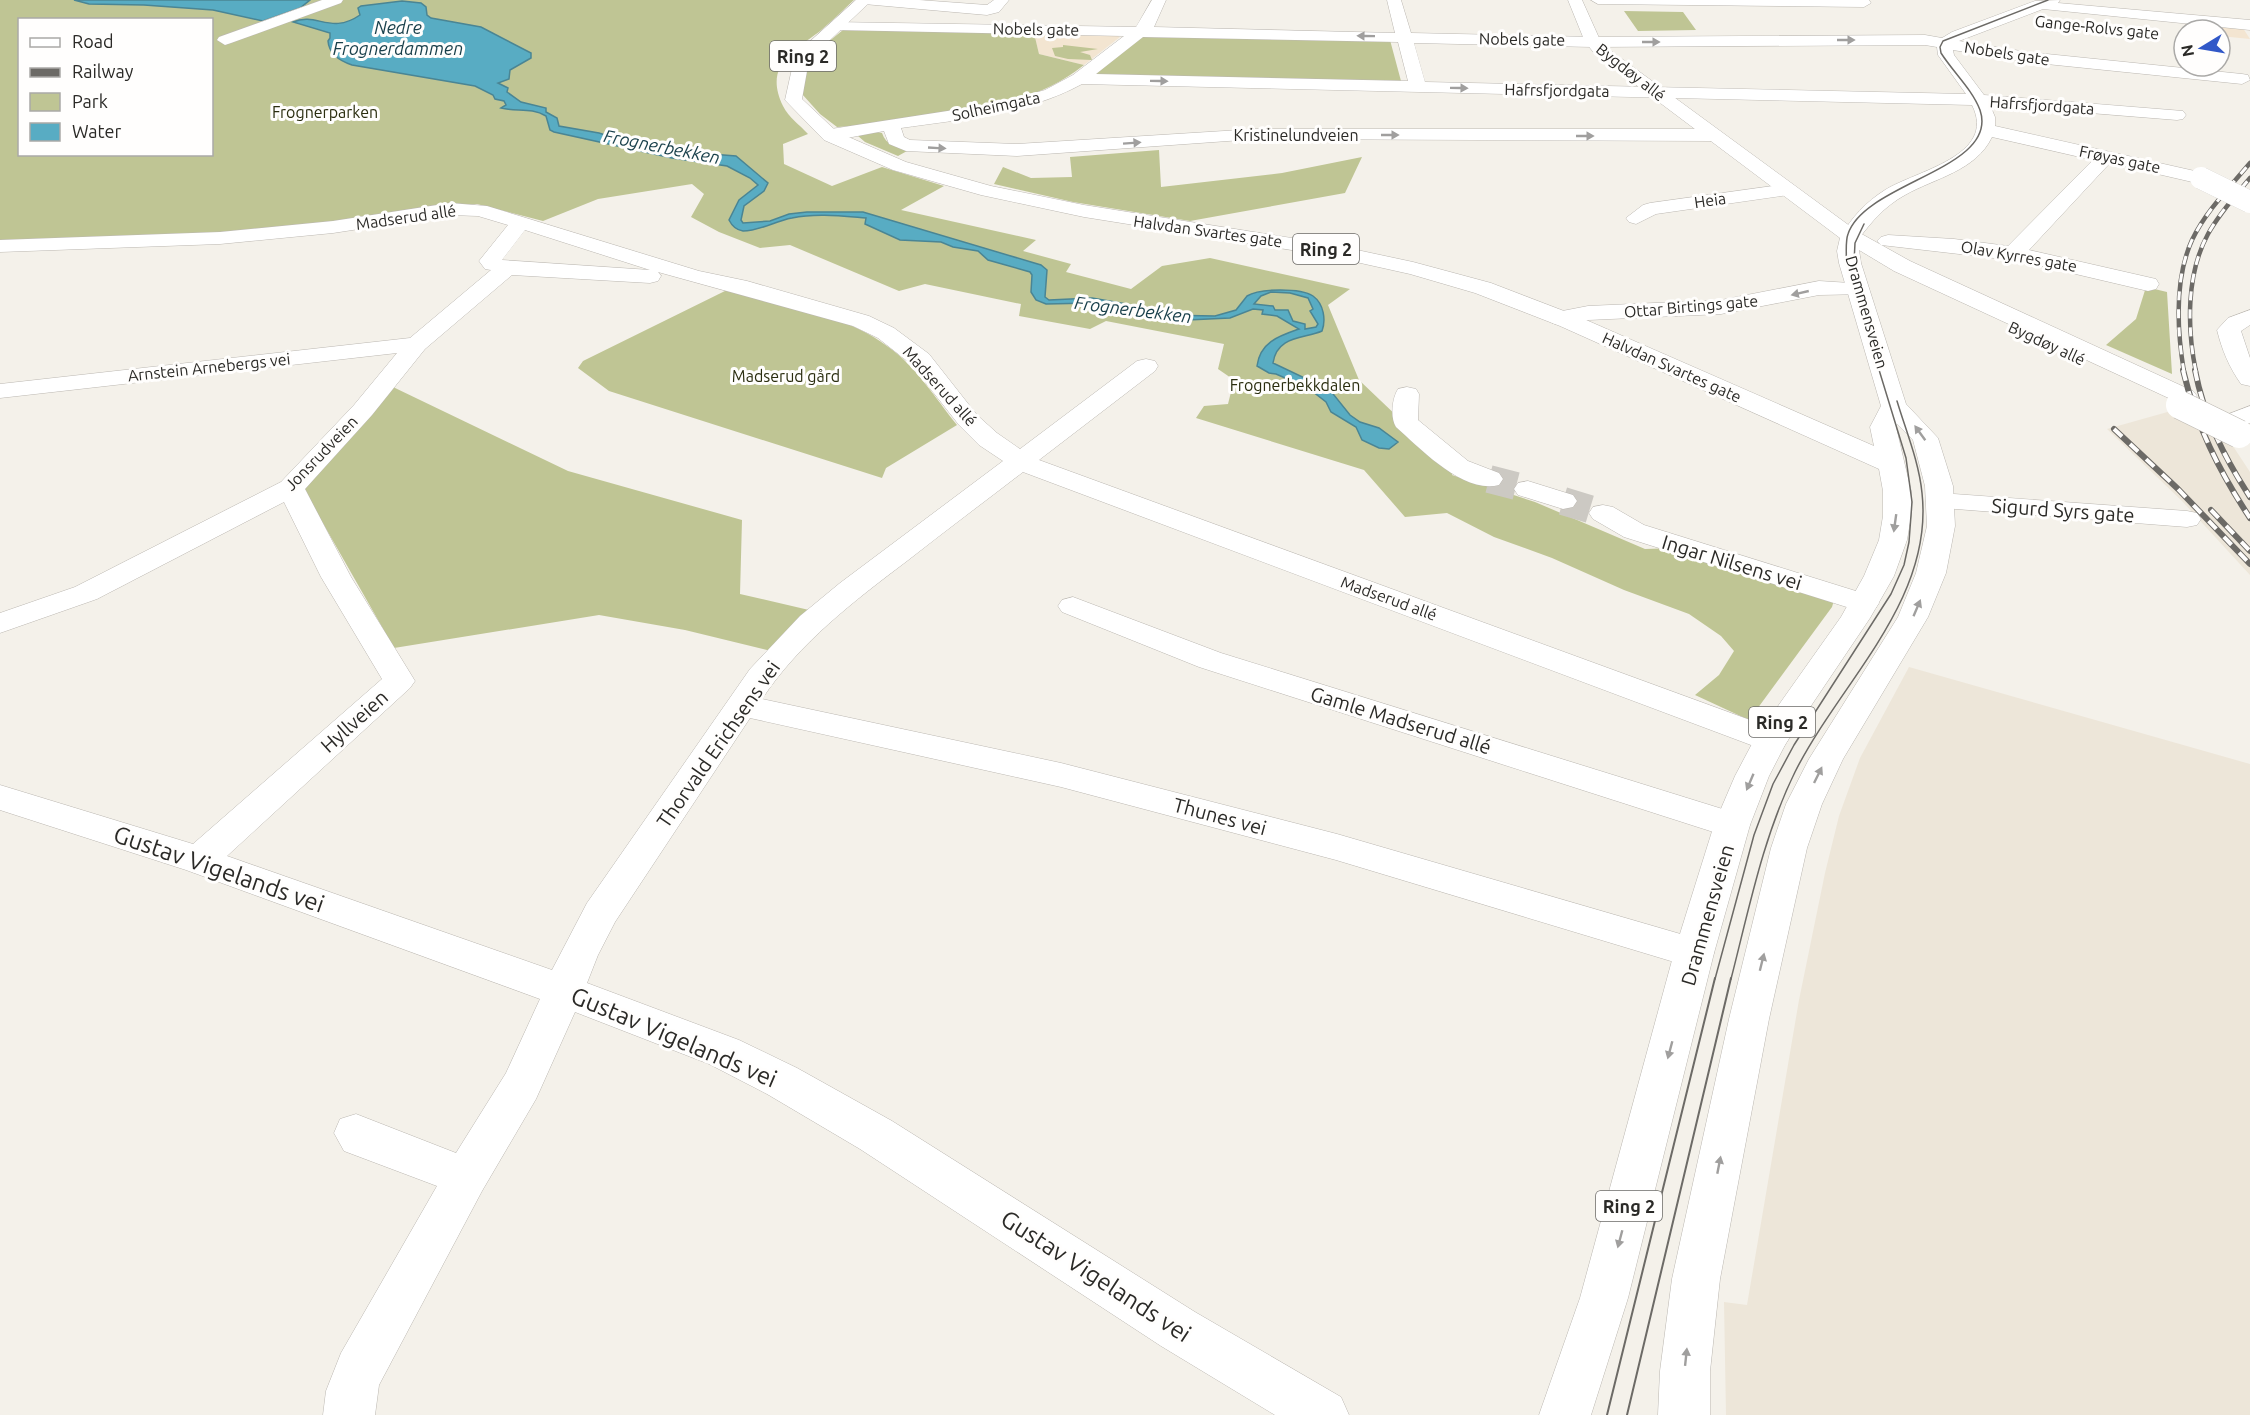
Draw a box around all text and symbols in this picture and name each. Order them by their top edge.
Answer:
street label: Gange-Rolvs gate [2034,12,2160,42]
water label: Nedre Frognerdammen [333,17,463,58]
legend [18,18,213,156]
north arrow [2172,18,2232,78]
street label: Nobels gate [993,19,1079,39]
street label: Nobels gate [1479,29,1565,49]
text: Road [72,31,114,51]
one-way arrow [1357,32,1376,41]
one-way arrow [1837,35,1856,45]
one-way arrow [1642,37,1661,47]
street label: Nobels gate [1963,37,2051,69]
street label: Bygdøy allé [1593,40,1669,104]
road number: Ring 2 [770,41,836,71]
text: N [2177,43,2197,58]
text: Railway [72,61,134,81]
one-way arrow [1149,76,1168,86]
street label: Hafrsfjordgata [1504,80,1610,100]
one-way arrow [1449,83,1468,93]
street label: Solheimgata [950,88,1042,124]
text: Park [72,91,108,111]
street label: Hafrsfjordgata [1989,92,2095,118]
park label: Frognerparken [272,103,378,121]
text: Water [72,121,122,141]
water label: Frognerbekken [602,125,722,167]
street label: Kristinelundveien [1233,126,1359,144]
one-way arrow [1380,130,1399,140]
one-way arrow [1575,131,1594,141]
one-way arrow [1122,138,1141,148]
street label: Frøyas gate [2078,142,2162,176]
one-way arrow [928,143,947,153]
street label: Heia [1693,189,1727,211]
street label: Madserud allé [355,201,457,233]
street label: Halvdan Svartes gate [1132,212,1284,250]
road number: Ring 2 [1293,234,1359,264]
street label: Olav Kyrres gate [1959,237,2079,275]
street label: Drammensveien [1842,253,1892,371]
one-way arrow [1791,288,1809,298]
street label: Ottar Birtings gate [1623,291,1759,321]
water label: Frognerbekken [1073,292,1193,326]
street label: Bygdøy allé [2006,317,2088,369]
street label: Halvdan Svartes gate [1600,328,1744,406]
street label: Madserud allé [900,342,980,430]
street label: Arnstein Arnebergs vei [127,350,291,384]
park label: Madserud gård [732,367,840,385]
park label: Frognerbekkdalen [1230,376,1360,394]
street label: Jonsrudveien [281,412,361,494]
one-way arrow [1914,425,1926,441]
street label: Sigurd Syrs gate [1991,494,2135,526]
one-way arrow [1891,513,1900,532]
street label: Ingar Nilsens vei [1659,530,1805,594]
street label: Madserud allé [1338,572,1440,624]
one-way arrow [1912,598,1922,616]
street label: Thorvald Erichsens vei [652,656,784,832]
street label: Gamle Madserud allé [1308,682,1494,758]
street label: Hyllveien [316,685,392,757]
road number: Ring 2 [1749,707,1815,737]
one-way arrow [1813,767,1822,784]
one-way arrow [1745,774,1754,791]
street label: Thunes vei [1171,793,1269,839]
street label: Gustav Vigelands vei [110,820,328,918]
street label: Drammensveien [1676,842,1738,988]
one-way arrow [1757,952,1767,971]
street label: Gustav Vigelands vei [567,981,781,1093]
one-way arrow [1665,1042,1674,1060]
one-way arrow [1715,1155,1724,1174]
road number: Ring 2 [1596,1191,1662,1221]
street label: Gustav Vigelands vei [996,1205,1196,1347]
one-way arrow [1615,1230,1624,1248]
one-way arrow [1681,1347,1691,1366]

